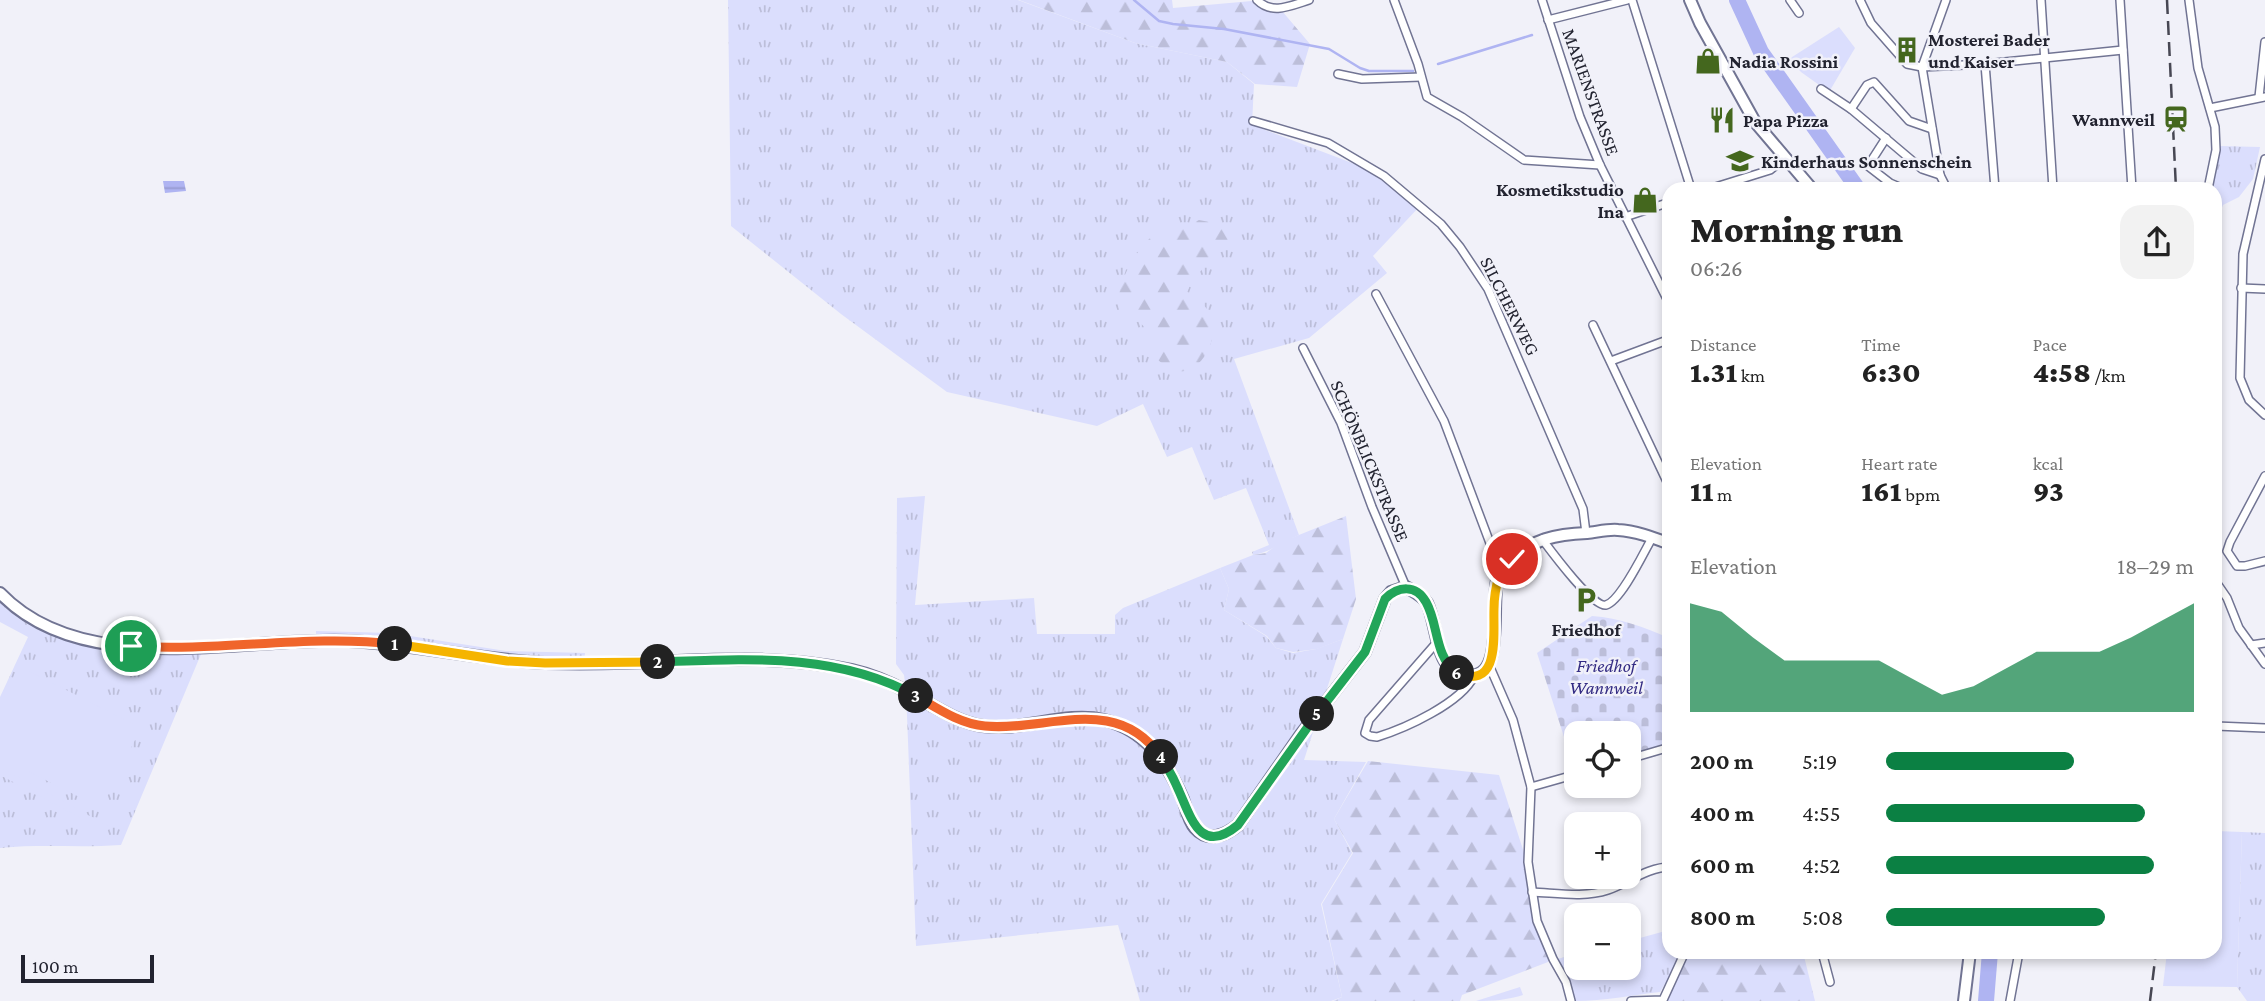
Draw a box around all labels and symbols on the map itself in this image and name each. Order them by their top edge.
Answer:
street label: MARIENSTRASSE [1558,26,1624,158]
place label: Mosterei Bader und Kaiser [1928,29,2050,72]
building icon: Mosterei Bader und Kaiser [1892,35,1922,65]
shop icon: Nadia Rossini [1693,46,1723,76]
place label: Nadia Rossini [1729,51,1839,72]
station icon: Wannweil [2161,104,2191,134]
restaurant icon: Papa Pizza [1707,105,1737,135]
place label: Wannweil [2071,109,2155,130]
place label: Papa Pizza [1743,110,1829,131]
school or university icon: Kinderhaus Sonnenschein [1725,146,1755,176]
place label: Kinderhaus Sonnenschein [1761,151,1972,172]
place label: Kosmetikstudio Ina [1496,179,1625,222]
shop icon: Kosmetikstudio Ina [1630,185,1660,215]
street label: SILCHERWEG [1476,253,1544,359]
street label: SCHÖNBLICKSTRASSE [1326,377,1414,545]
pin [1482,529,1542,589]
parking icon: Friedhof [1571,585,1601,615]
pin [101,616,161,676]
place label: Friedhof [1551,619,1622,640]
pin: 1 [378,626,412,662]
pin: 2 [640,644,676,680]
park label: Friedhof Wannweil [1569,655,1643,698]
pin: 6 [1440,656,1474,690]
pin: 3 [898,678,934,714]
pin: 5 [1300,696,1334,732]
pin: 4 [1144,740,1178,774]
scale bar [21,952,154,984]

